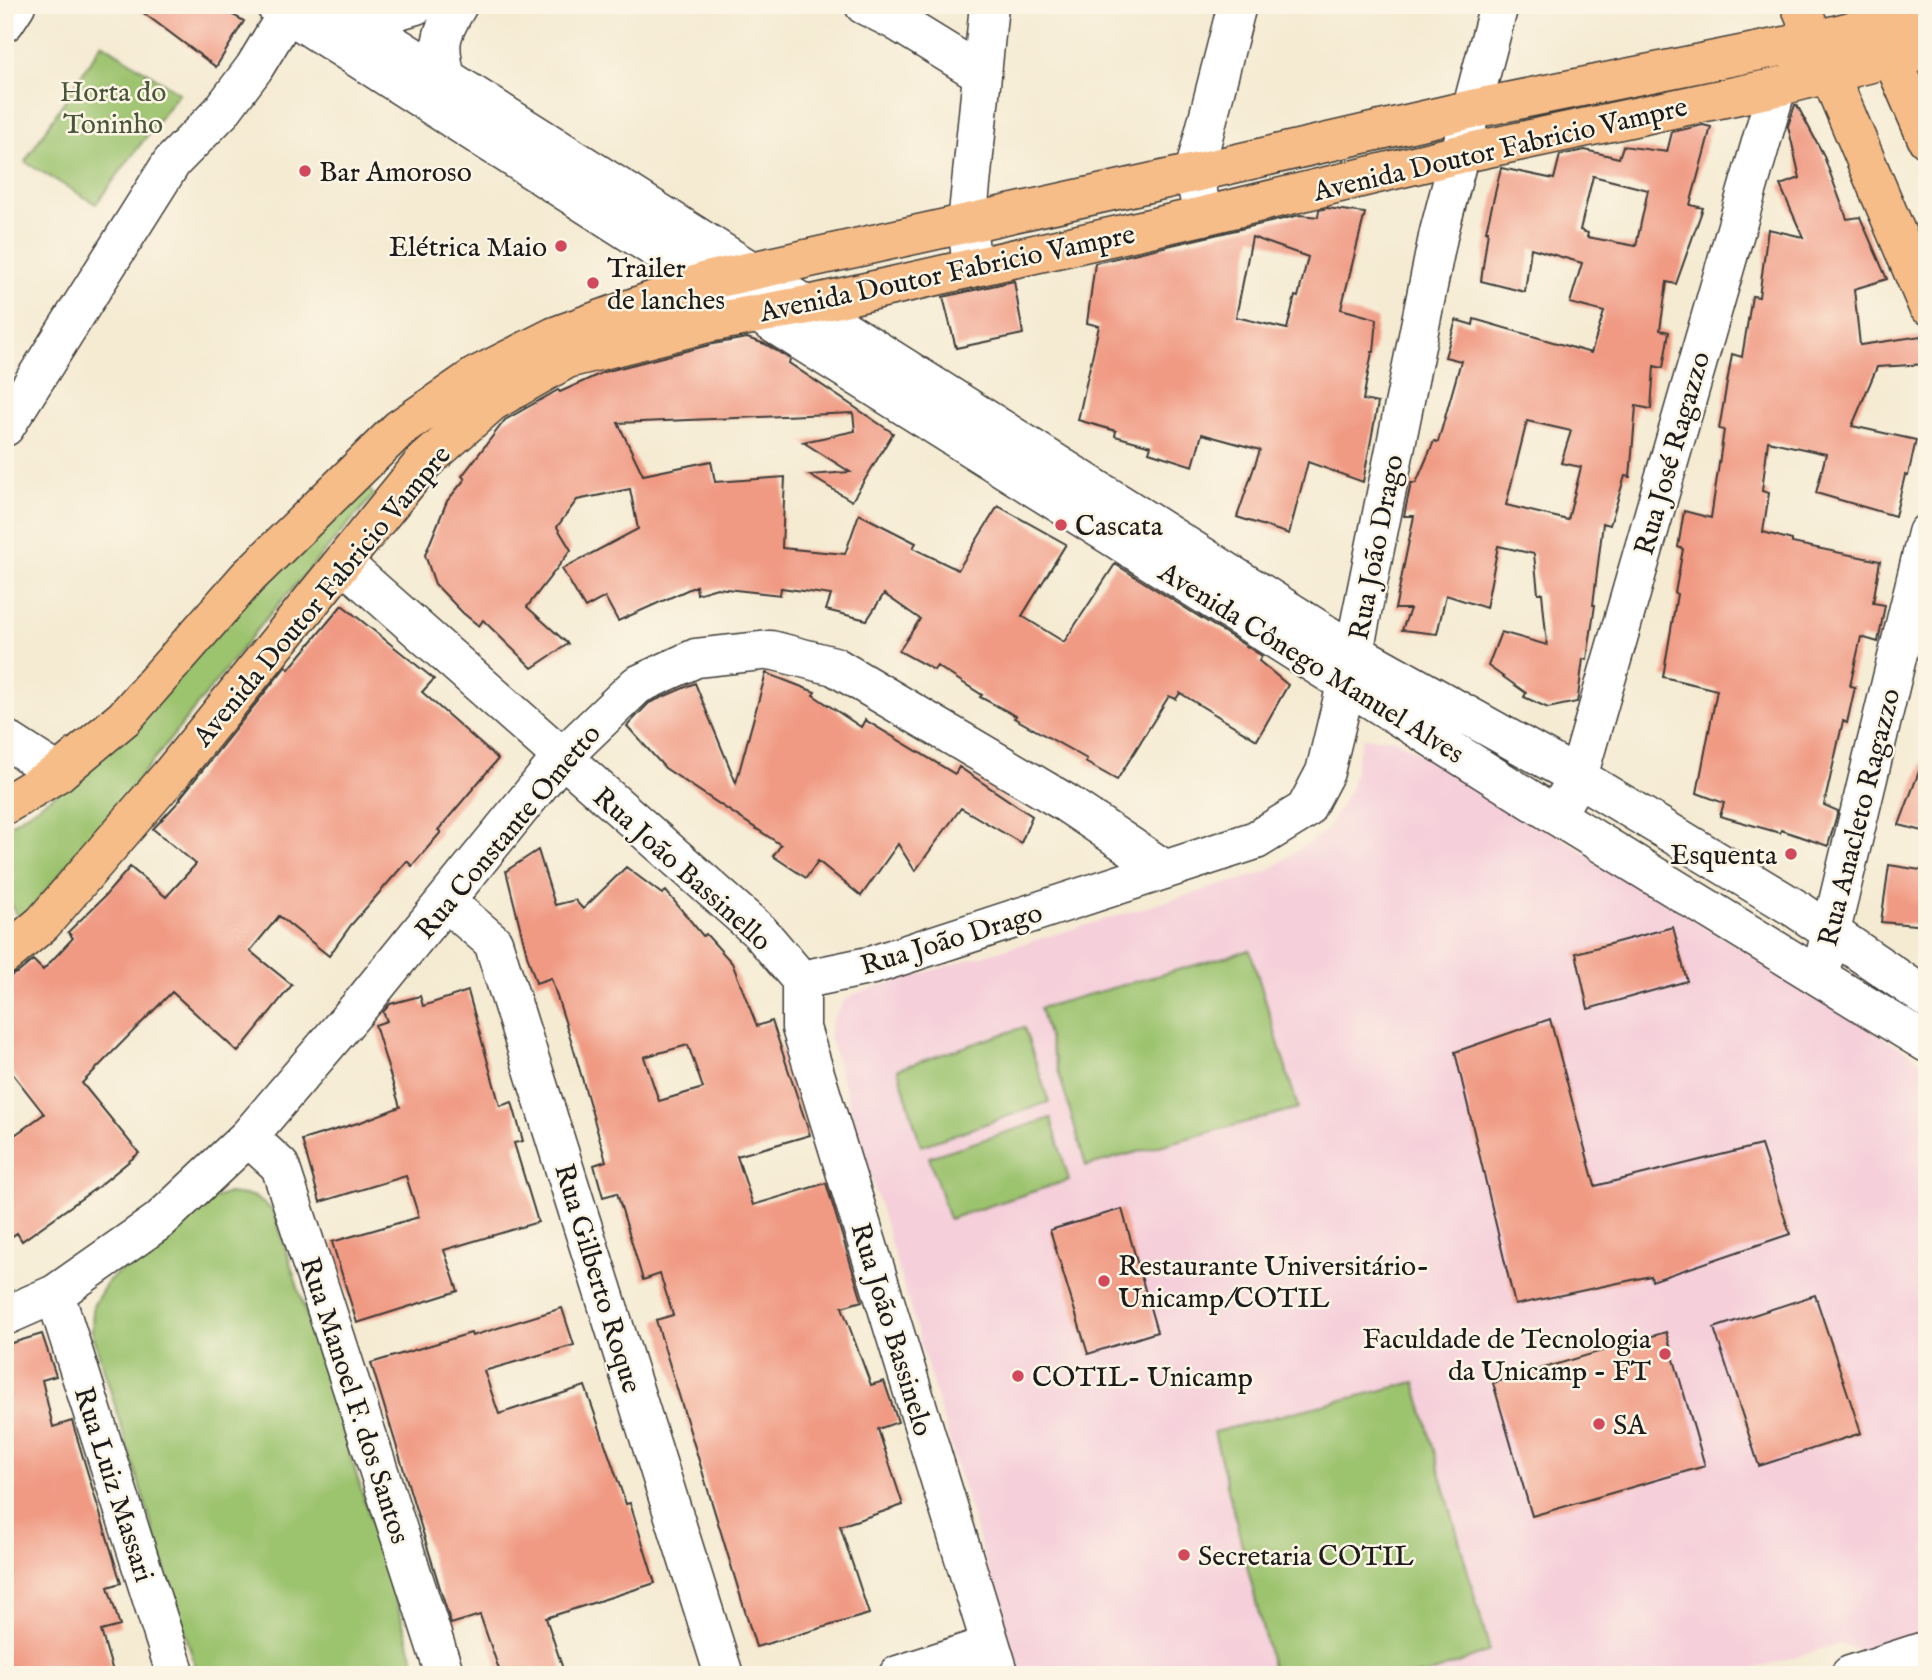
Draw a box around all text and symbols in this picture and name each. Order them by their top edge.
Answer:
park label: Horta do Toninho [60,76,166,143]
street label: Avenida Doutor Fabricio Vampre [1309,90,1691,211]
place label: Bar Amoroso [319,156,472,191]
marker: Bar Amoroso [297,163,313,179]
street label: Avenida Doutor Fabricio Vampre [756,217,1139,332]
place label: Elétrica Maio [389,231,547,266]
marker: Elétrica Maio [553,238,569,254]
place label: Trailer de lanches [607,252,725,319]
marker: Trailer de lanches [585,275,601,291]
street label: Rua José Ragazzo [1628,348,1719,559]
street label: Avenida Doutor Fabricio Vampre [186,439,459,755]
street label: Rua João Drago [1342,452,1413,643]
place label: Cascata [1075,510,1164,545]
marker: Cascata [1053,517,1069,533]
street label: Avenida Cônego Manuel Alves [1151,555,1470,773]
street label: Rua Anacleto Ragazzo [1811,685,1909,950]
street label: Rua Constante Ometto [409,718,609,948]
street label: Rua João Bassinello [585,780,778,959]
place label: Esquenta [1670,839,1778,874]
marker: Esquenta [1783,846,1799,862]
street label: Rua João Drago [857,896,1047,985]
street label: Rua Gilberto Roque [545,1160,648,1398]
street label: Rua João Bassinelo [842,1219,940,1441]
place label: Restaurante Universitário- Unicamp/COTIL [1118,1250,1429,1317]
street label: Rua Manoel F. dos Santos [291,1253,417,1549]
marker: Restaurante Universitário- Unicamp/COTIL [1096,1273,1112,1289]
place label: Faculdade de Tecnologia da Unicamp - FT [1363,1323,1652,1390]
marker: Faculdade de Tecnologia da Unicamp - FT [1657,1346,1673,1362]
place label: COTIL- Unicamp [1032,1361,1253,1396]
marker: COTIL- Unicamp [1010,1368,1026,1384]
street label: Rua Luiz Massari [65,1383,161,1587]
place label: SA [1613,1409,1647,1444]
marker: SA [1591,1416,1607,1432]
place label: Secretaria COTIL [1198,1540,1414,1575]
marker: Secretaria COTIL [1176,1547,1192,1563]

